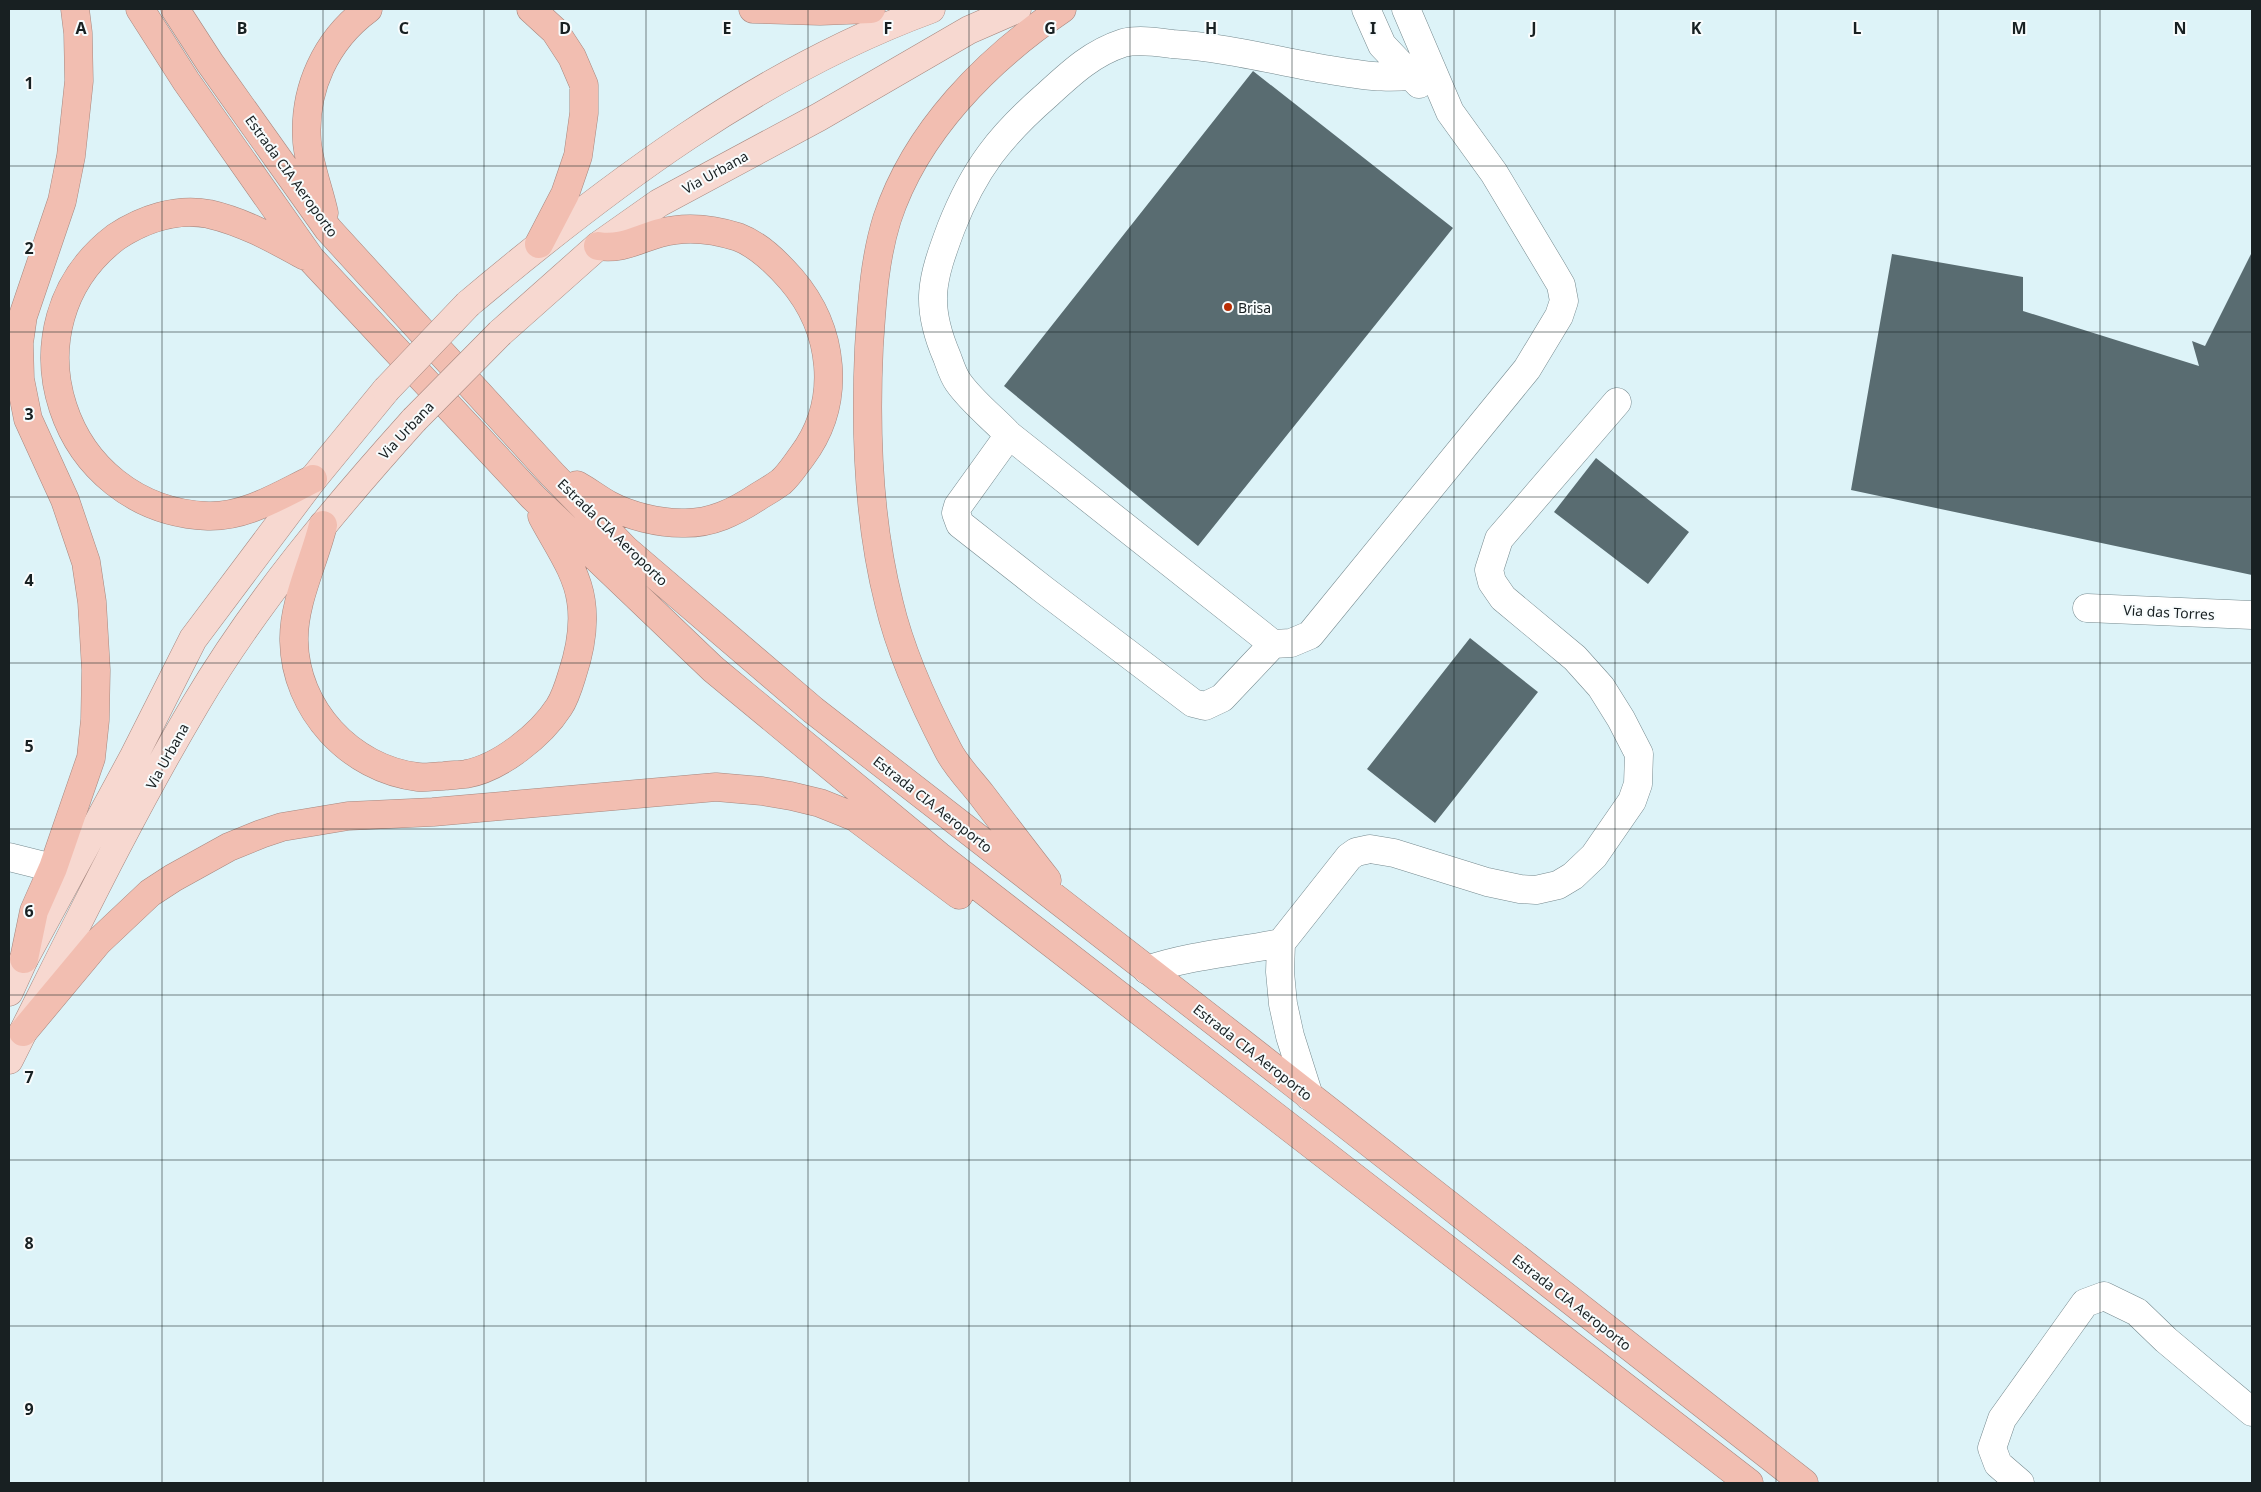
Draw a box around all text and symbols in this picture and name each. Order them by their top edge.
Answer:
text: A [75,17,87,39]
text: B [237,17,247,39]
text: C [399,17,409,39]
text: D [559,17,571,39]
text: E [723,17,732,39]
text: F [884,17,892,39]
text: G [1044,17,1056,39]
text: H [1205,17,1217,39]
text: I [1370,17,1376,39]
text: J [1529,17,1537,39]
text: K [1691,17,1702,39]
text: L [1853,17,1862,39]
text: M [2011,17,2027,39]
text: N [2173,17,2187,39]
text: 1 [24,72,34,94]
street label: Estrada CIA Aeroporto [241,111,343,241]
street label: Via Urbana [679,146,751,198]
text: 2 [24,237,34,259]
place label: Brisa [1238,298,1271,317]
marker: Brisa [1222,301,1234,313]
street label: Via Urbana [374,397,438,463]
text: 3 [24,403,34,425]
street label: Estrada CIA Aeroporto [554,474,672,590]
text: 4 [24,569,34,591]
street label: Via das Torres [2123,600,2215,624]
street label: Via Urbana [141,720,193,792]
text: 5 [24,735,34,757]
street label: Estrada CIA Aeroporto [869,751,997,857]
text: 6 [24,900,34,922]
street label: Estrada CIA Aeroporto [1189,999,1317,1105]
text: 7 [24,1066,34,1088]
text: 8 [24,1232,34,1254]
street label: Estrada CIA Aeroporto [1508,1249,1636,1355]
text: 9 [24,1398,34,1420]

